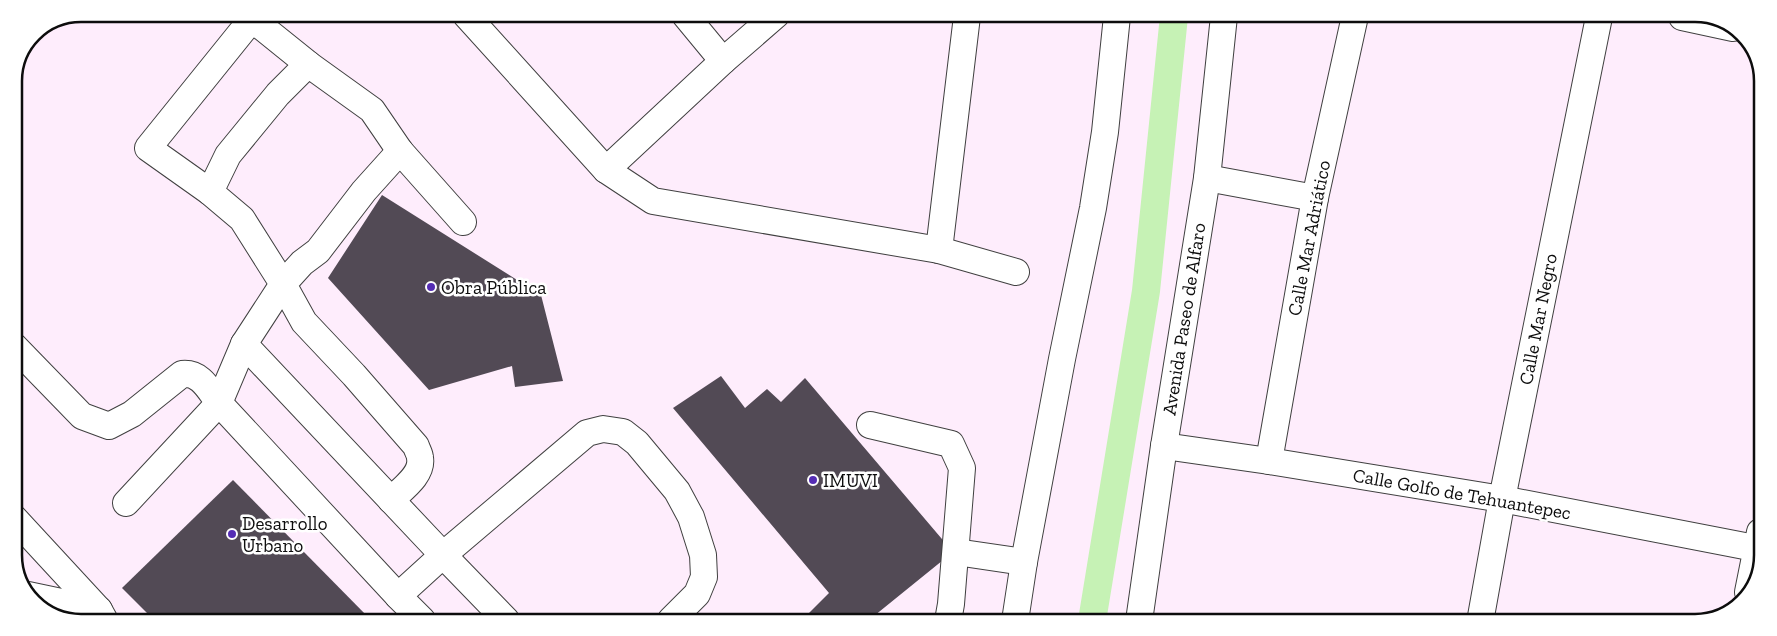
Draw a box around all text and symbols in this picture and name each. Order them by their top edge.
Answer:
street label: Calle Mar Adriático [1283,158,1335,318]
street label: Avenida Paseo de Alfaro [1157,221,1211,417]
street label: Calle Mar Negro [1514,251,1562,387]
place label: Obra Pública [441,276,546,299]
marker: Obra Pública [425,281,437,293]
street label: Calle Golfo de Tehuantepec [1351,463,1573,525]
place label: IMUVI [823,469,878,492]
marker: IMUVI [807,474,819,486]
place label: Desarrollo Urbano [242,512,328,557]
marker: Desarrollo Urbano [226,528,238,540]

